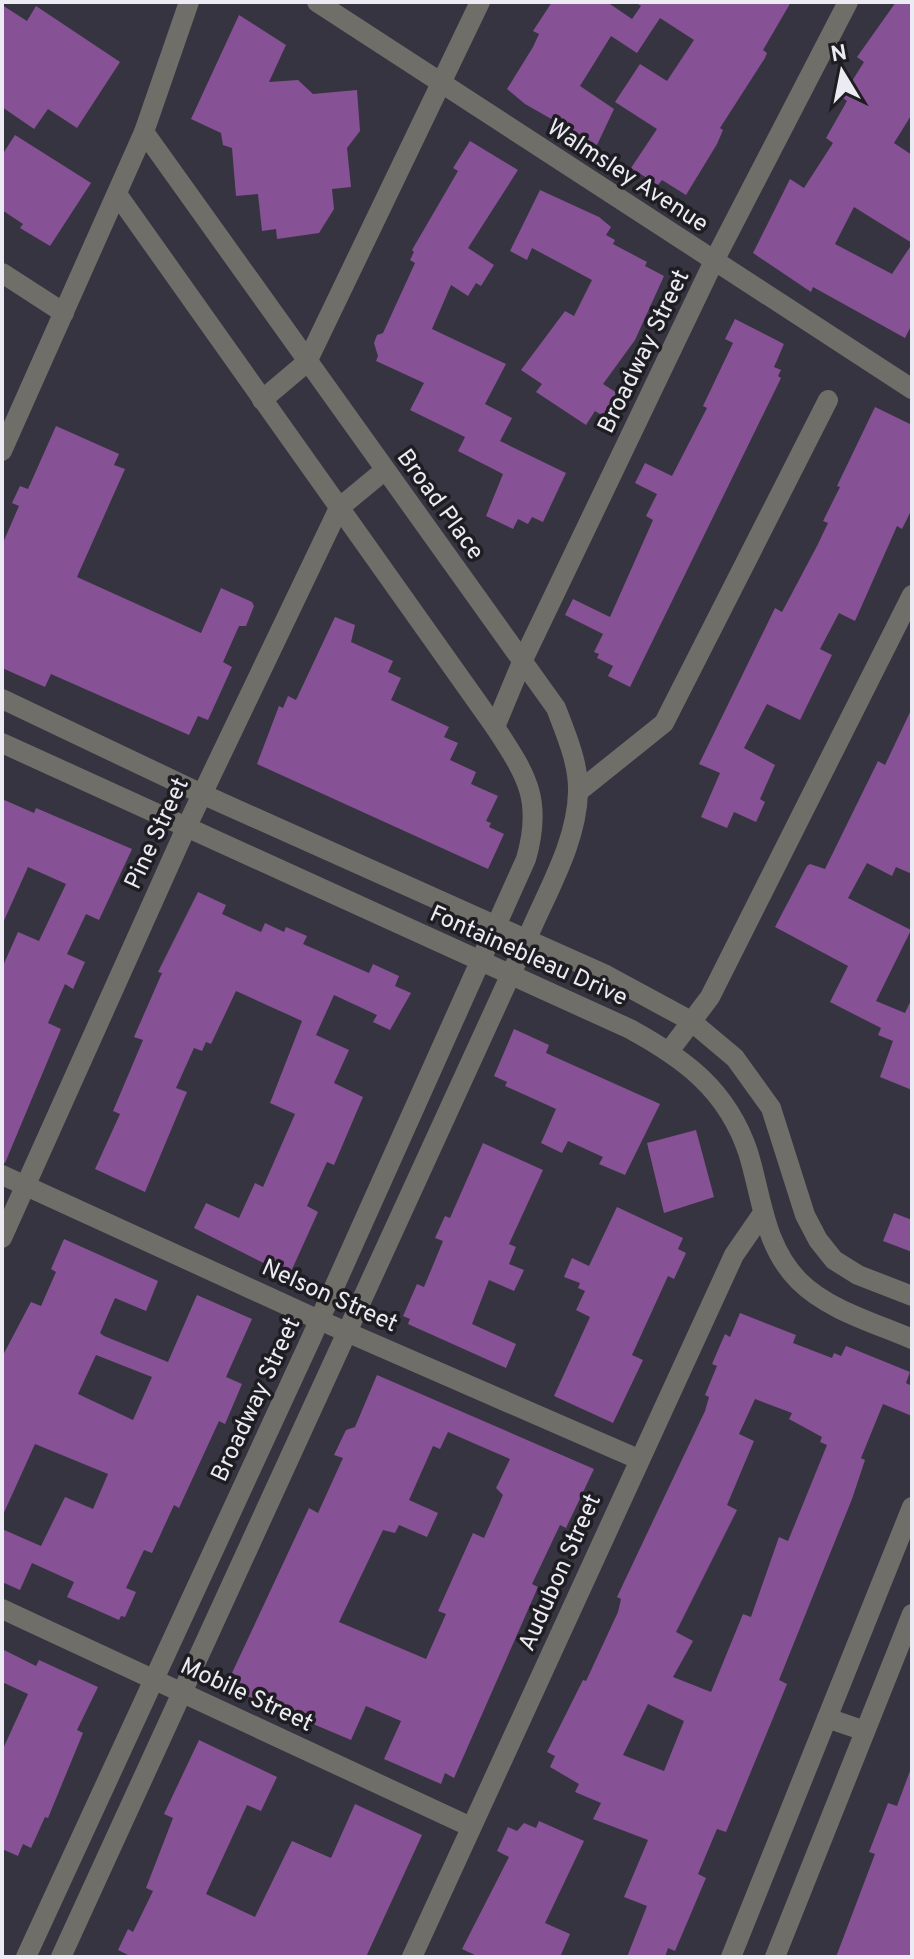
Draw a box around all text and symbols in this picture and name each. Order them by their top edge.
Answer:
north arrow [802,32,882,112]
text: N [829,40,849,69]
street label: Walmsley Avenue [541,113,713,240]
street label: Broadway Street [592,265,697,439]
street label: Broad Place [389,444,490,567]
street label: Pine Street [119,773,197,894]
street label: Fontainebleau Drive [425,900,632,1014]
street label: Nelson Street [257,1253,402,1340]
street label: Broadway Street [205,1313,308,1487]
street label: Audubon Street [513,1490,609,1656]
street label: Mobile Street [175,1652,317,1740]

